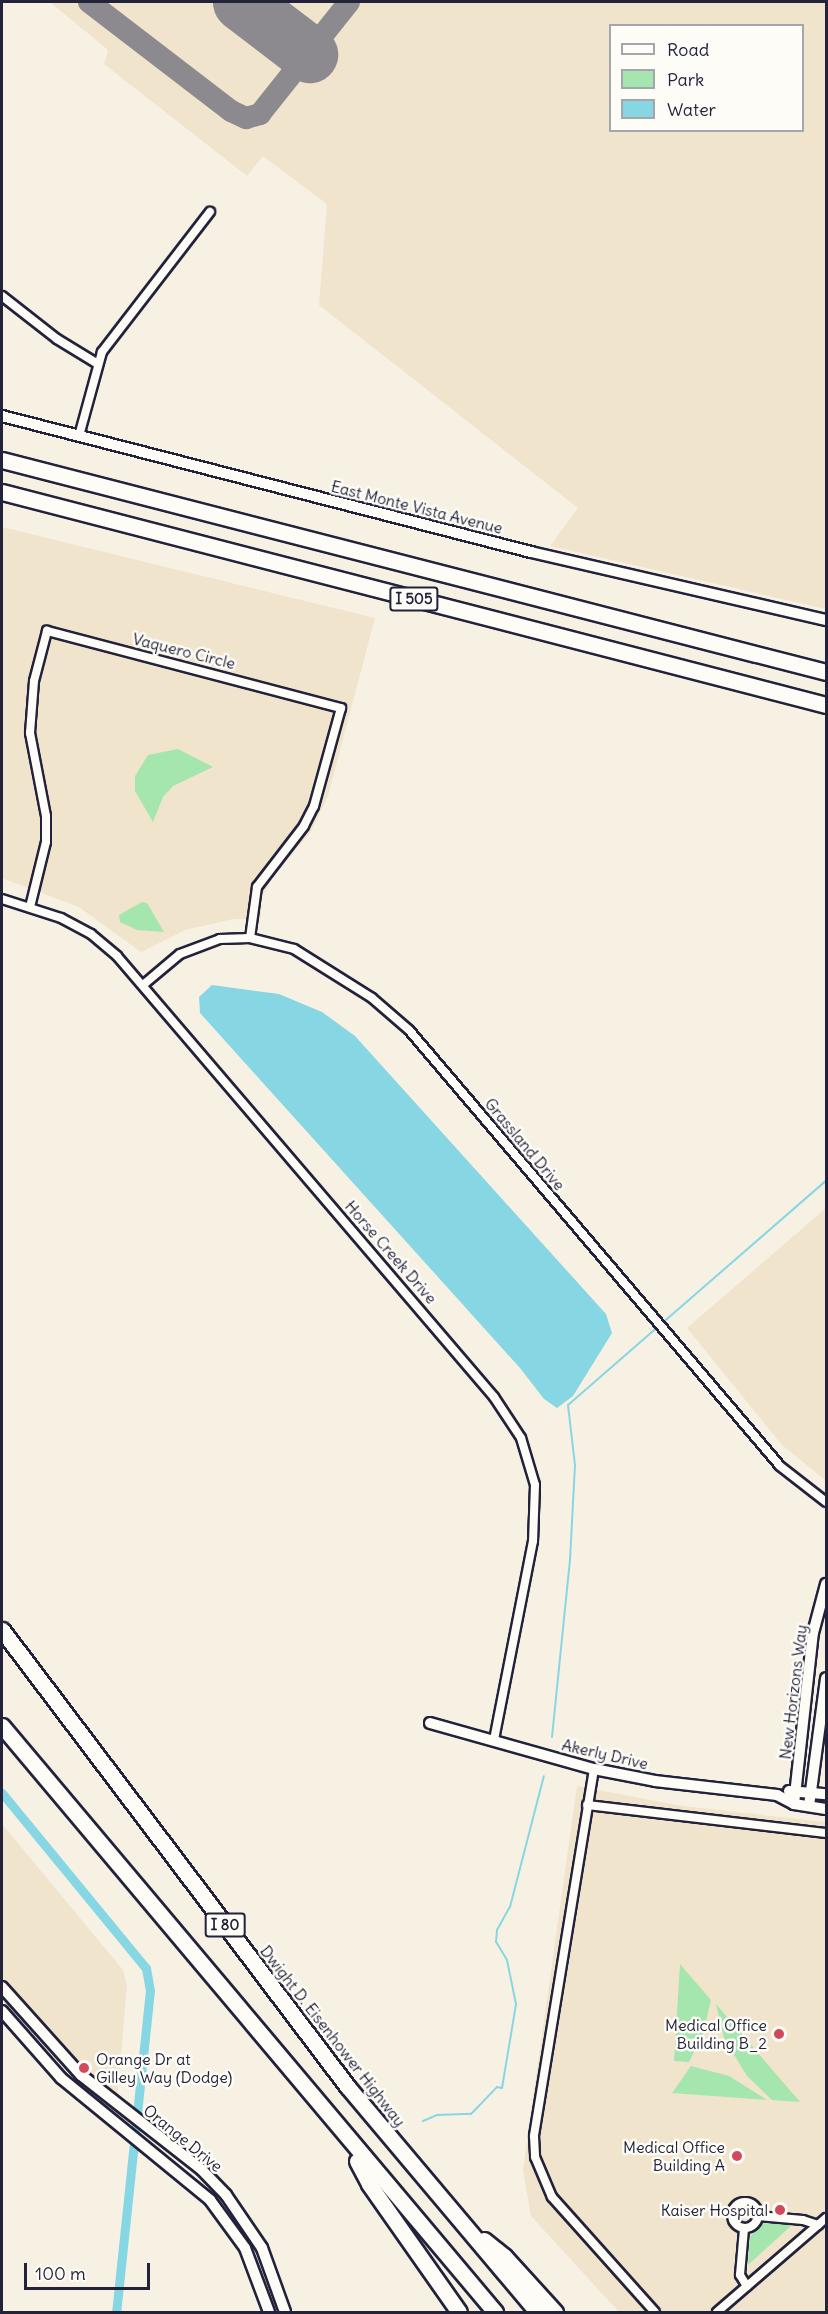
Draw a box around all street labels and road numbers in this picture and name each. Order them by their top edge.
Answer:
street label: East Monte Vista Avenue [329,476,505,538]
road number: I 505 [388,587,440,611]
street label: Vaquero Circle [131,629,237,673]
street label: Grassland Drive [481,1094,569,1194]
street label: Horse Creek Drive [341,1197,441,1307]
street label: New Horizons Way [775,1624,811,1760]
street label: Akerly Drive [560,1735,650,1773]
road number: I 80 [204,1913,246,1937]
street label: Dwight D. Eisenhower Highway [256,1942,410,2130]
street label: Orange Drive [140,2100,226,2176]

